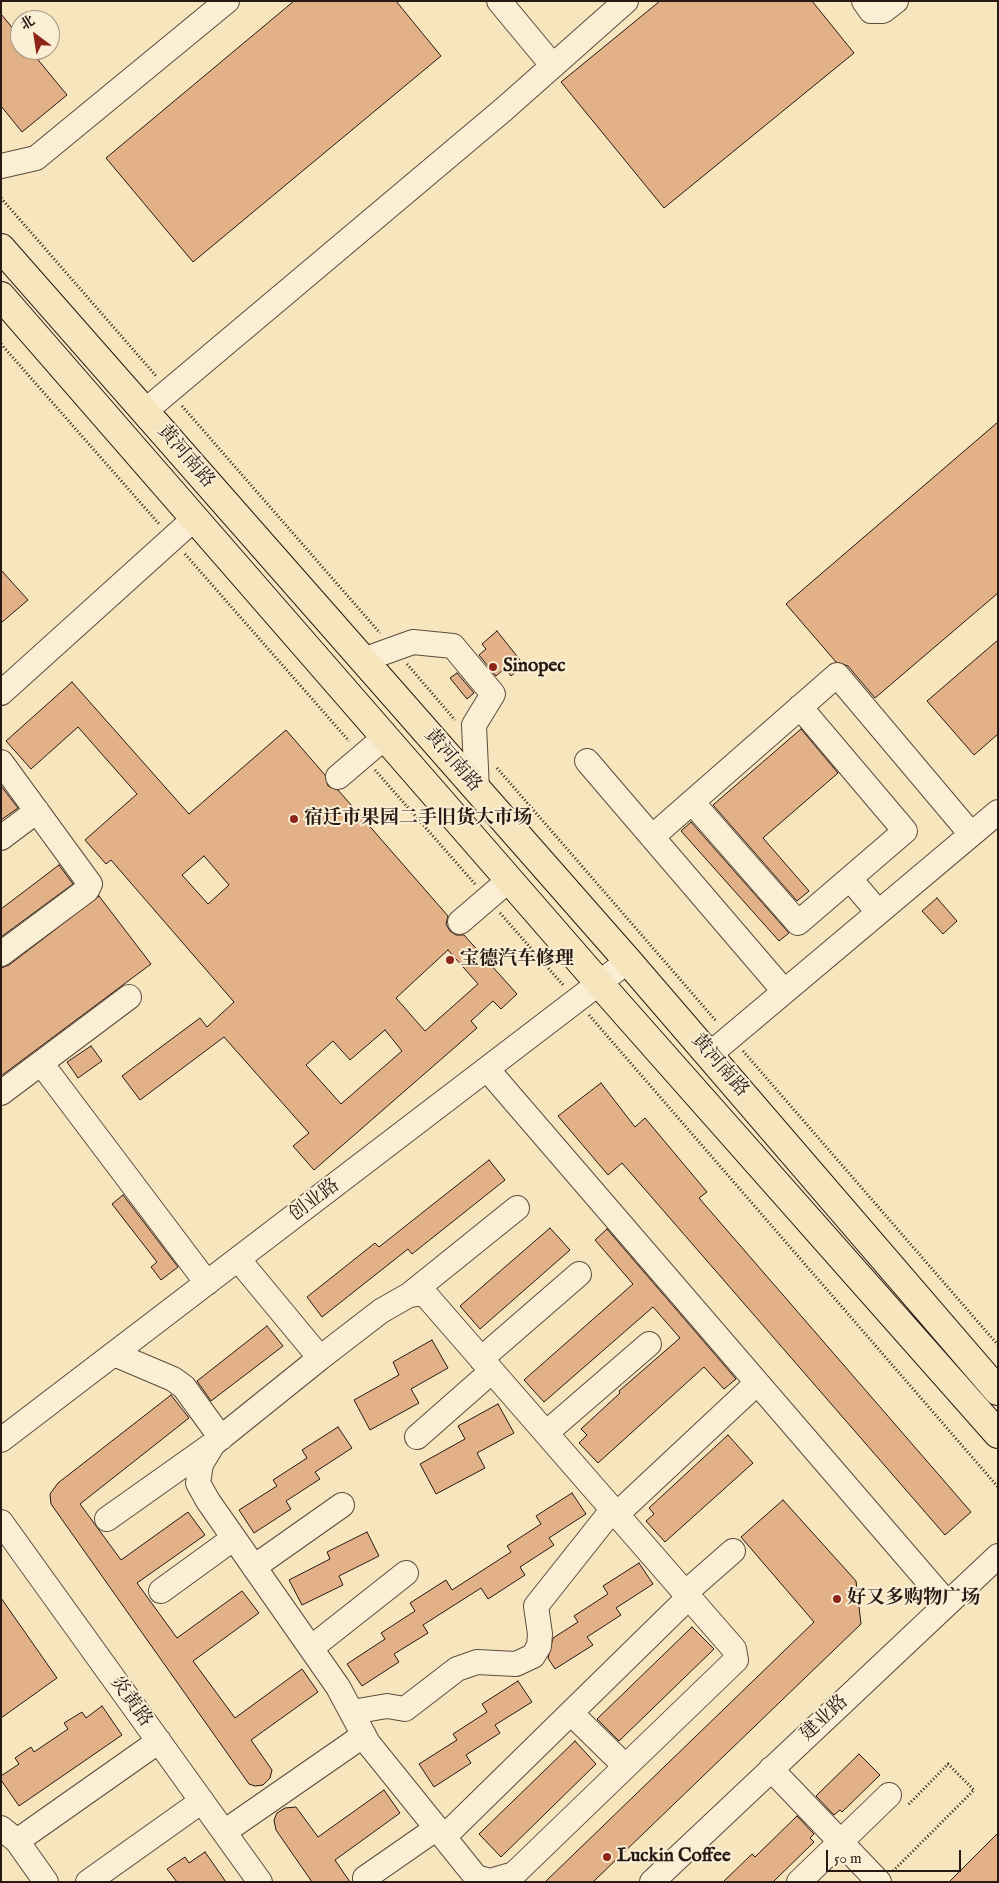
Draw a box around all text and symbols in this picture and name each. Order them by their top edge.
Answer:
north arrow [10,10,60,60]
text: 北 [17,12,38,34]
street label: 黄河南路 [151,421,219,493]
place label: Sinopec [503,656,565,678]
marker: Sinopec [487,661,499,673]
street label: 黄河南路 [418,725,486,797]
place label: 宿迁市果园二手旧货大市场 [304,808,532,830]
marker: 宿迁市果园二手旧货大市场 [288,813,300,825]
place label: 宝德汽车修理 [460,949,574,971]
marker: 宝德汽车修理 [444,954,456,966]
street label: 黄河南路 [685,1030,753,1102]
street label: 创业路 [285,1175,345,1227]
place label: 好又多购物广场 [847,1588,980,1610]
marker: 好又多购物广场 [831,1593,843,1605]
street label: 炎黄路 [104,1672,156,1732]
street label: 建业路 [796,1691,854,1747]
scale bar [829,1840,964,1872]
place label: Luckin Coffee [617,1846,731,1868]
text: 50 m [834,1849,862,1868]
marker: Luckin Coffee [601,1851,613,1863]

